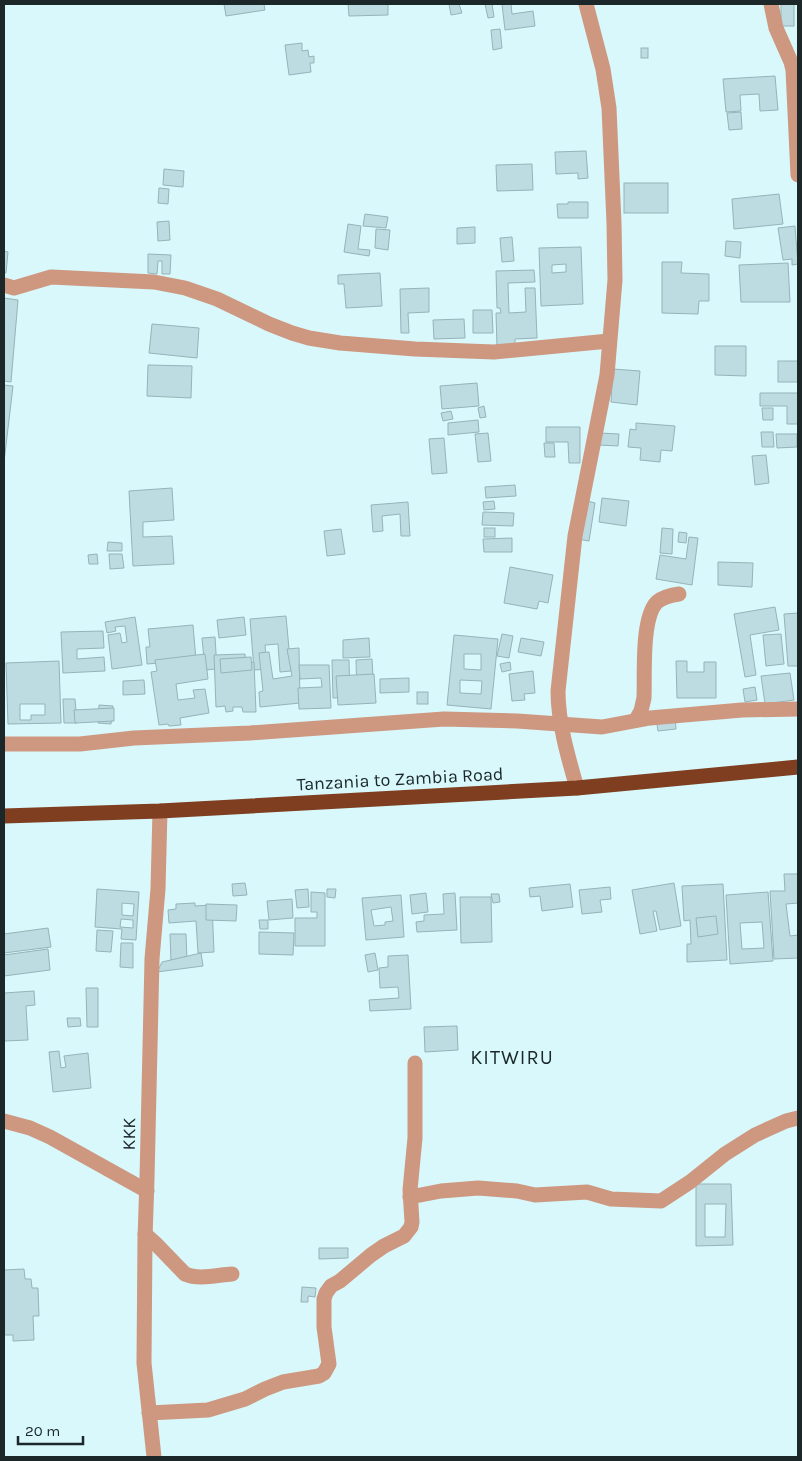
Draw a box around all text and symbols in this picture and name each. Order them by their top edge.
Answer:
street label: Tanzania to Zambia Road [296,763,504,795]
district label: KITWIRU [470,1046,554,1069]
street label: KKK [118,1117,140,1151]
scale bar [18,1414,82,1446]
text: 20 m [25,1422,60,1440]

